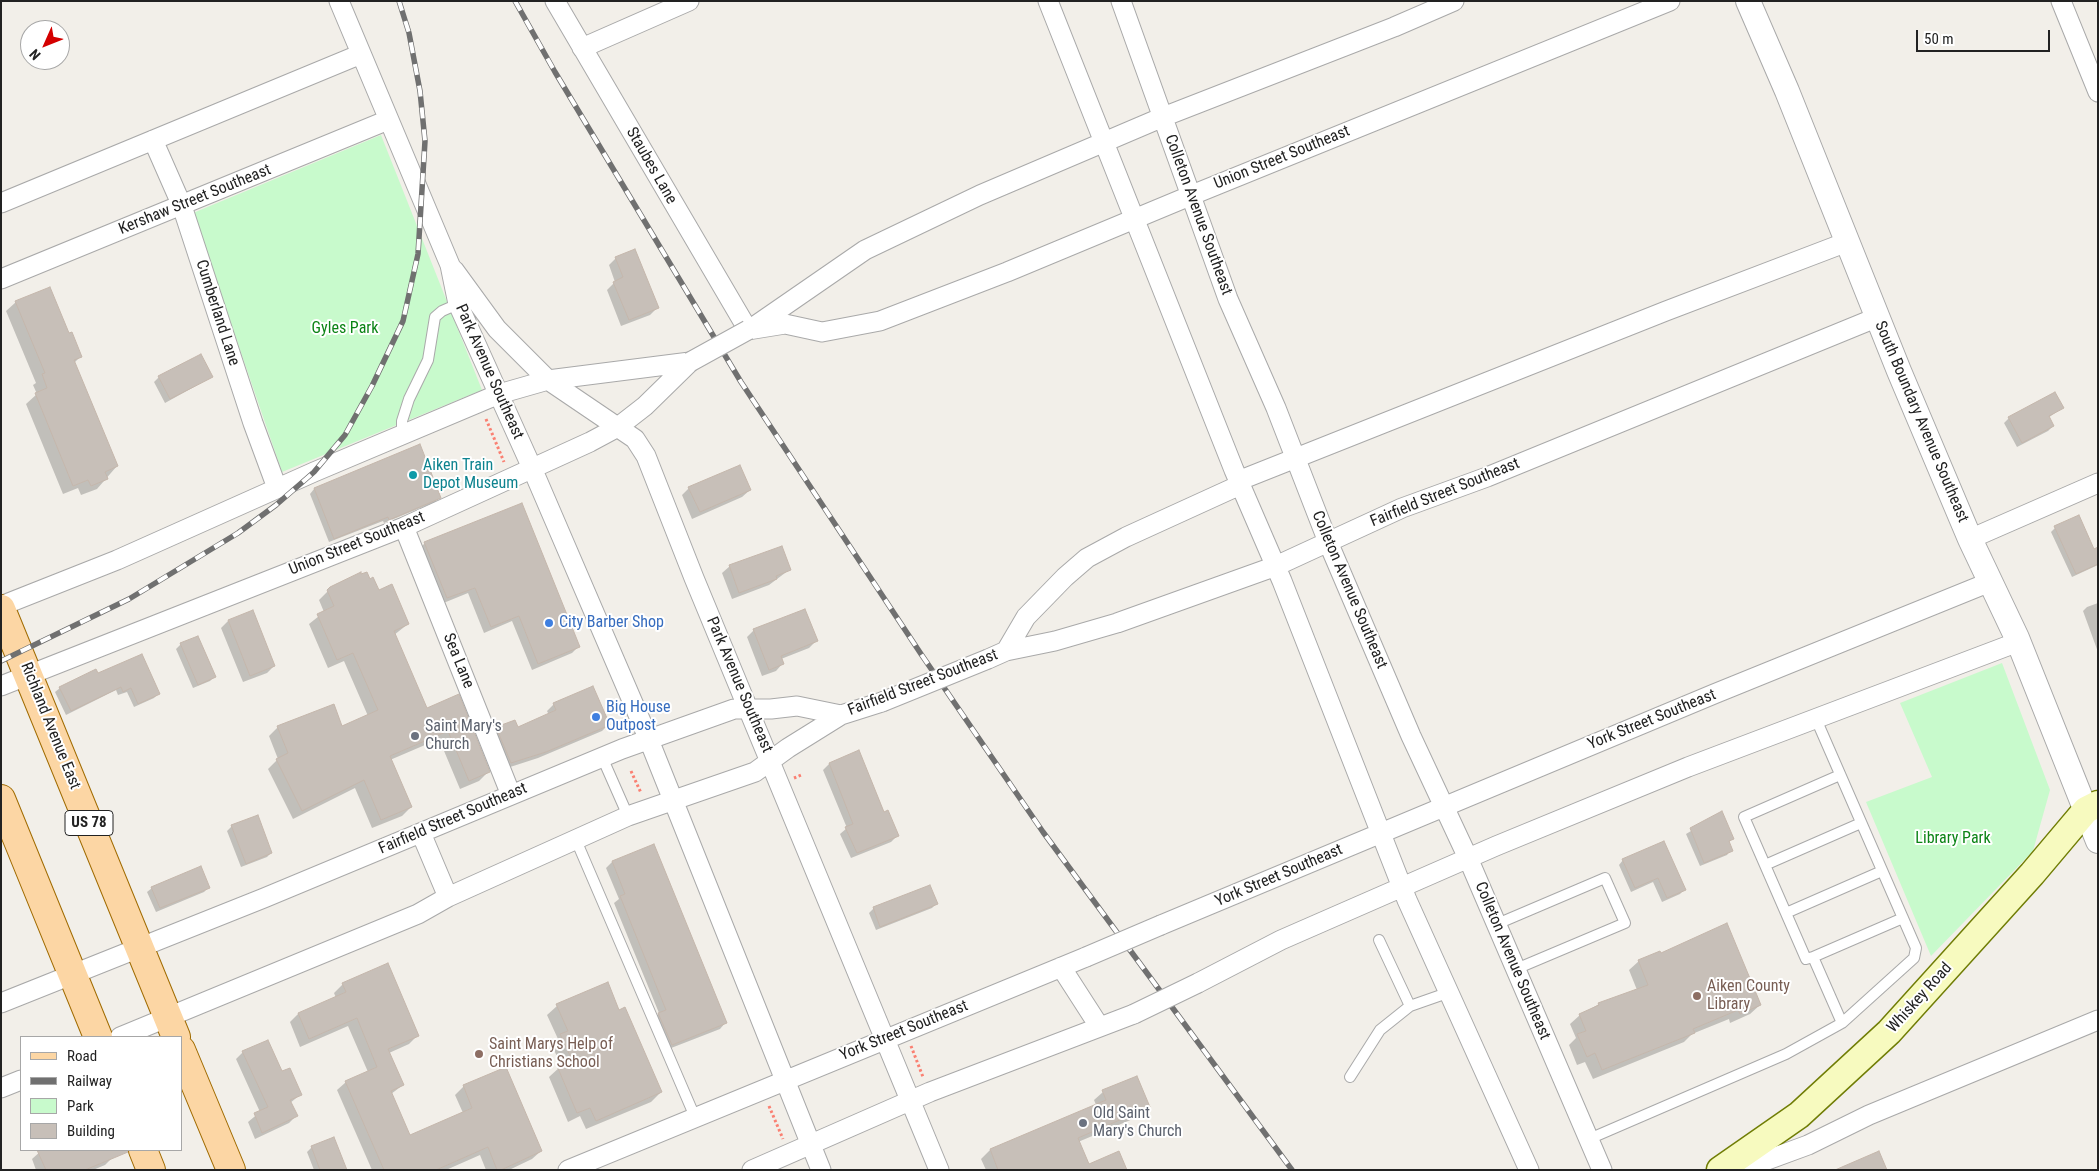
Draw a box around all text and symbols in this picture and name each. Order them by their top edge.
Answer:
north arrow [20,20,70,70]
scale bar [1919,20,2053,52]
text: 50 m [1924,30,1954,48]
text: N [26,46,44,63]
street label: Union Street Southeast [1211,122,1353,194]
street label: Staubes Lane [621,124,681,208]
street label: Colleton Avenue Southeast [1160,132,1236,298]
street label: Kershaw Street Southeast [116,161,274,239]
street label: Cumberland Lane [191,258,243,368]
street label: Park Avenue Southeast [451,302,527,442]
street label: South Boundary Avenue Southeast [1870,318,1972,526]
park label: Gyles Park [312,319,378,339]
street label: Fairfield Street Southeast [1368,454,1522,532]
place label: Aiken Train Depot Museum [423,456,518,494]
marker: Aiken Train Depot Museum [407,469,419,481]
street label: Union Street Southeast [286,508,428,580]
street label: Colleton Avenue Southeast [1307,508,1391,672]
place label: City Barber Shop [559,613,664,633]
street label: Park Avenue Southeast [702,614,776,756]
marker: City Barber Shop [543,617,555,629]
street label: Sea Lane [438,631,478,691]
street label: Fairfield Street Southeast [845,646,1001,720]
street label: Richland Avenue East [16,660,84,792]
street label: York Street Southeast [1585,686,1719,754]
place label: Big House Outpost [606,698,670,736]
marker: Big House Outpost [590,711,602,723]
place label: Saint Mary's Church [425,717,502,755]
marker: Saint Mary's Church [409,730,421,742]
street label: Fairfield Street Southeast [376,779,530,859]
road number: US 78 [65,810,113,836]
park label: Library Park [1915,829,1991,849]
street label: York Street Southeast [1212,840,1346,912]
street label: Colleton Avenue Southeast [1470,879,1554,1043]
street label: Whiskey Road [1883,959,1957,1037]
place label: Aiken County Library [1707,977,1790,1015]
marker: Aiken County Library [1691,990,1703,1002]
street label: York Street Southeast [837,997,971,1065]
place label: Saint Marys Help of Christians School [489,1035,613,1073]
legend [20,1036,182,1151]
text: Road [67,1047,97,1065]
marker: Saint Marys Help of Christians School [473,1048,485,1060]
text: Railway [67,1072,112,1090]
text: Park [67,1097,94,1115]
place label: Old Saint Mary's Church [1093,1104,1182,1142]
marker: Old Saint Mary's Church [1077,1117,1089,1129]
text: Building [67,1122,115,1140]

